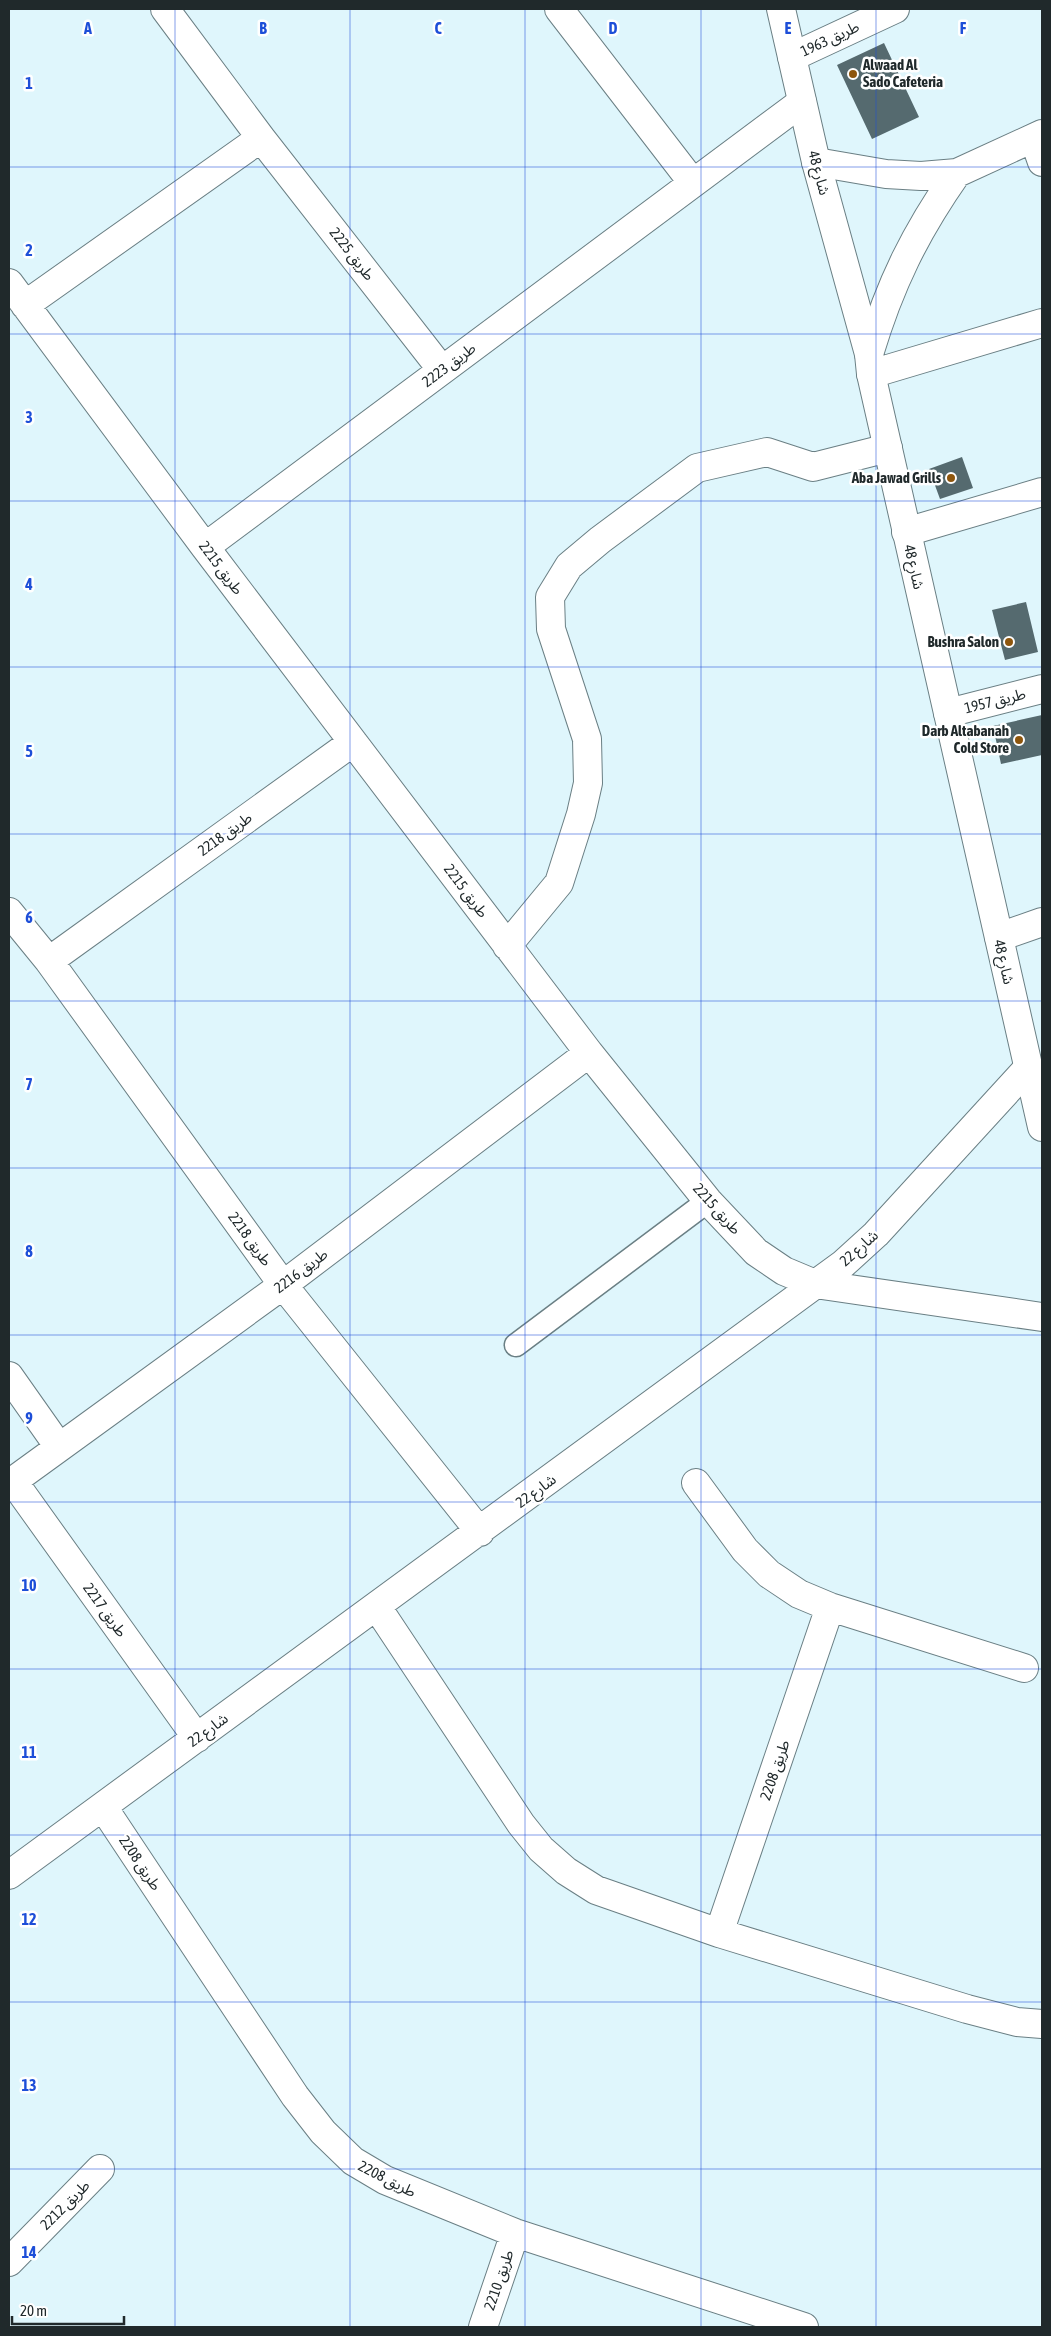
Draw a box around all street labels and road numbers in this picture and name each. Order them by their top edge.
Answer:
street label: طريق 1963 [798,18,863,61]
street label: شارع 48 [802,149,834,198]
street label: طريق 2225 [325,224,378,285]
street label: طريق 2223 [419,339,480,392]
street label: طريق 2215 [194,538,247,599]
street label: شارع 48 [897,543,928,592]
street label: طريق 1957 [962,685,1028,718]
street label: طريق 2218 [194,808,256,860]
street label: طريق 2215 [439,861,492,922]
street label: شارع 48 [987,938,1018,987]
street label: طريق 2215 [689,1180,745,1239]
street label: طريق 2218 [224,1208,276,1270]
street label: شارع 22 [836,1226,884,1272]
street label: طريق 2216 [271,1245,332,1298]
street label: شارع 22 [512,1470,562,1514]
street label: طريق 2217 [79,1579,131,1641]
street label: شارع 22 [184,1709,234,1753]
street label: طريق 2208 [756,1738,795,1803]
street label: طريق 2208 [114,1832,165,1895]
street label: طريق 2208 [355,2157,419,2202]
street label: طريق 2212 [37,2177,94,2234]
street label: طريق 2210 [480,2248,519,2313]

